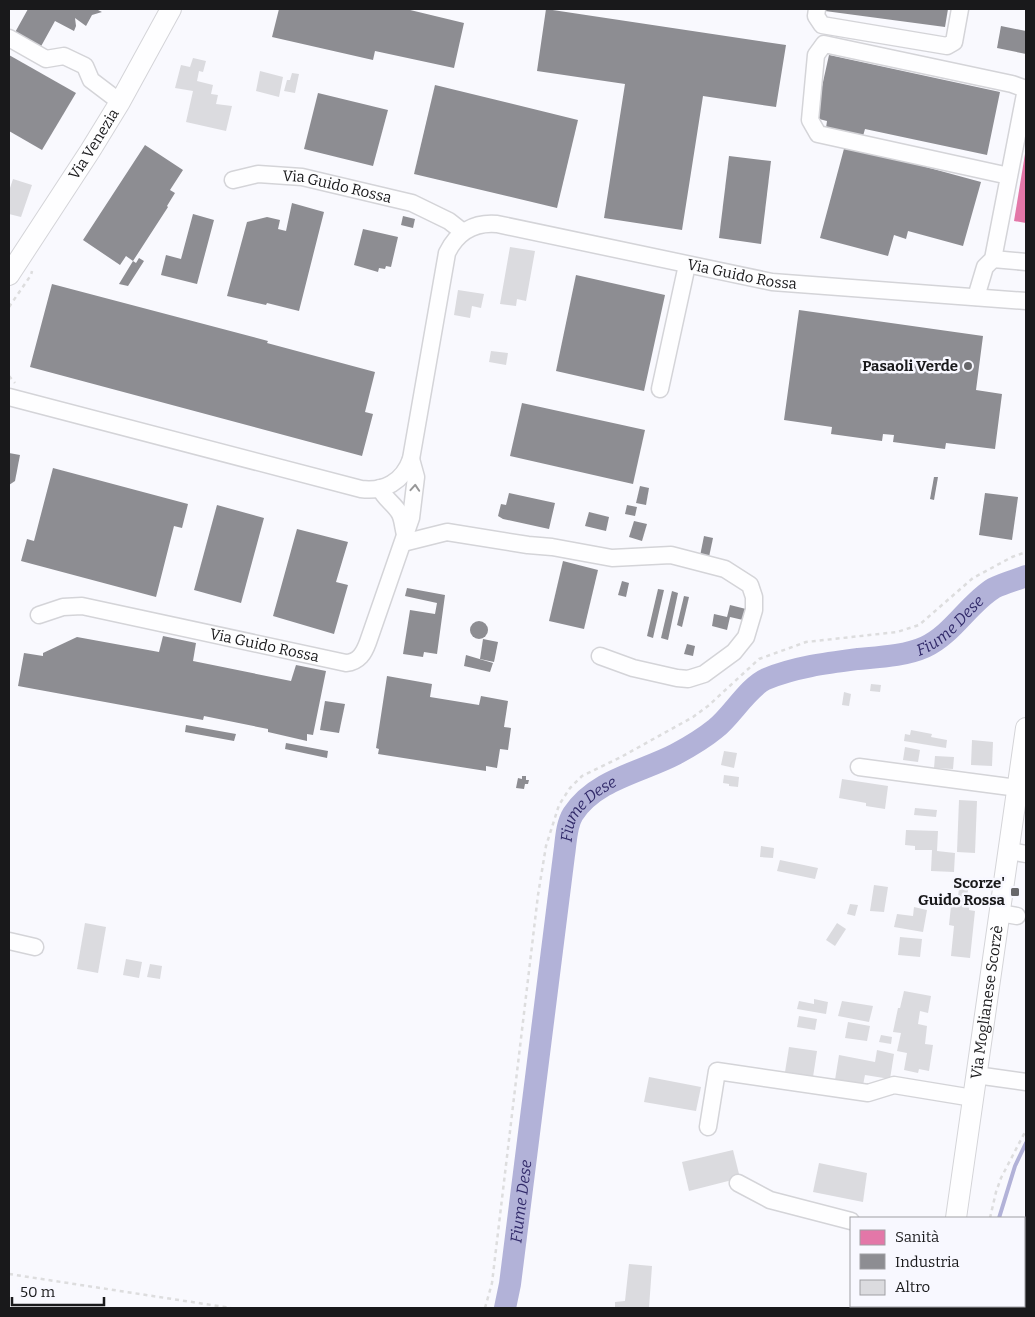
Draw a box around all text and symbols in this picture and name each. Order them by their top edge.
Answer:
street label: Via Venezia [65,105,123,183]
street label: Via Guido Rossa [282,167,393,207]
street label: Via Guido Rossa [686,255,798,293]
place label: Pasaoli Verde [862,357,958,375]
marker: Pasaoli Verde [962,360,974,372]
one-way arrow [409,484,420,492]
water label: Fiume Dese [914,591,988,660]
street label: Via Guido Rossa [208,625,321,666]
water label: Fiume Dese [557,772,620,843]
place label: Scorze' Guido Rossa [918,874,1006,909]
marker: Scorze' Guido Rossa [1009,886,1021,898]
street label: Via Moglianese Scorzè [967,924,1007,1080]
water label: Fiume Dese [506,1159,536,1244]
legend [850,1217,1025,1307]
text: Sanità [895,1228,939,1246]
text: Industria [895,1253,959,1271]
scale bar [12,1274,105,1306]
text: Altro [895,1278,930,1296]
text: 50 m [20,1283,56,1301]

